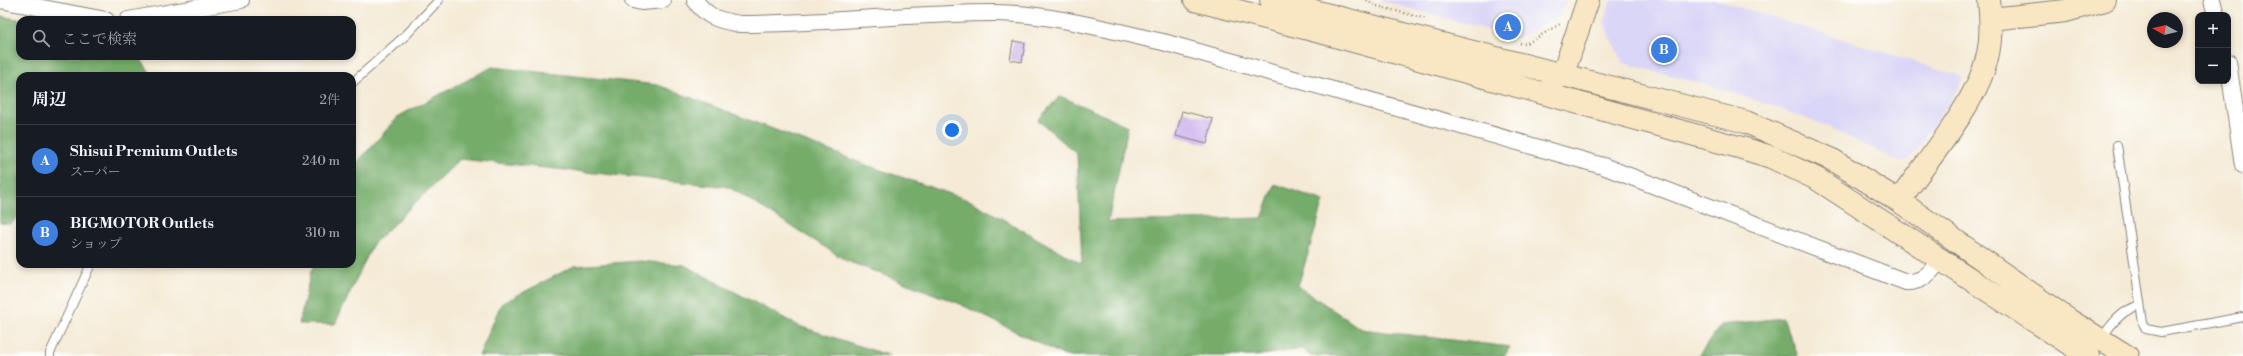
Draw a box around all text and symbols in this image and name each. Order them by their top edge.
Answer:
pin: A [1495,12,1521,42]
north arrow [2147,12,2183,48]
map controls [2195,12,2231,84]
button: + [2195,12,2231,48]
search box [16,16,356,60]
icon: search [30,27,52,49]
text: ここで検索 [62,30,137,49]
pin: B [1651,35,1677,65]
button: − [2195,48,2231,84]
text: 周辺 [32,89,66,111]
text: 2件 [320,92,340,108]
your location [942,120,962,140]
text: Shisui Premium Outlets [70,142,237,161]
text: A [40,153,50,169]
text: 240 m [302,153,340,169]
text: スーパー [70,164,121,180]
text: BIGMOTOR Outlets [70,214,214,233]
text: B [40,225,50,241]
text: 310 m [305,225,340,241]
text: ショップ [70,236,122,252]

